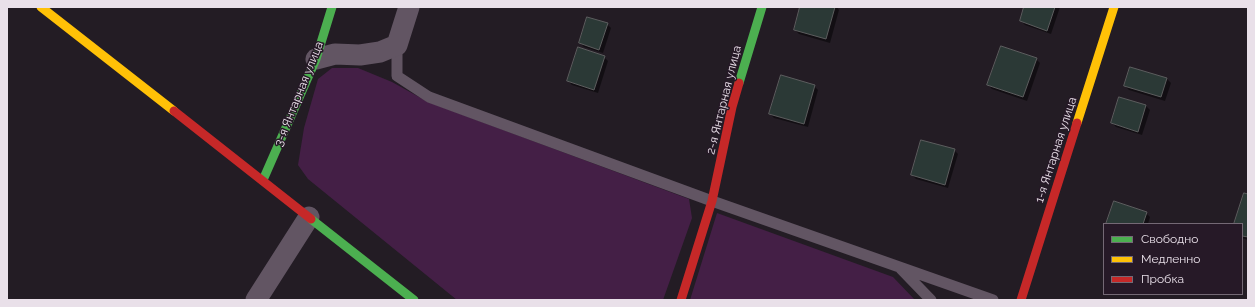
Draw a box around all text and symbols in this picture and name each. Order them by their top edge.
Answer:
street label: 3-я Янтарная улица [271,39,327,149]
street label: 2-я Янтарная улица [704,44,744,156]
street label: 1-я Янтарная улица [1032,95,1080,205]
legend [1103,223,1243,295]
text: Свободно [1141,232,1198,246]
text: Медленно [1141,252,1200,266]
text: Пробка [1141,272,1184,286]

